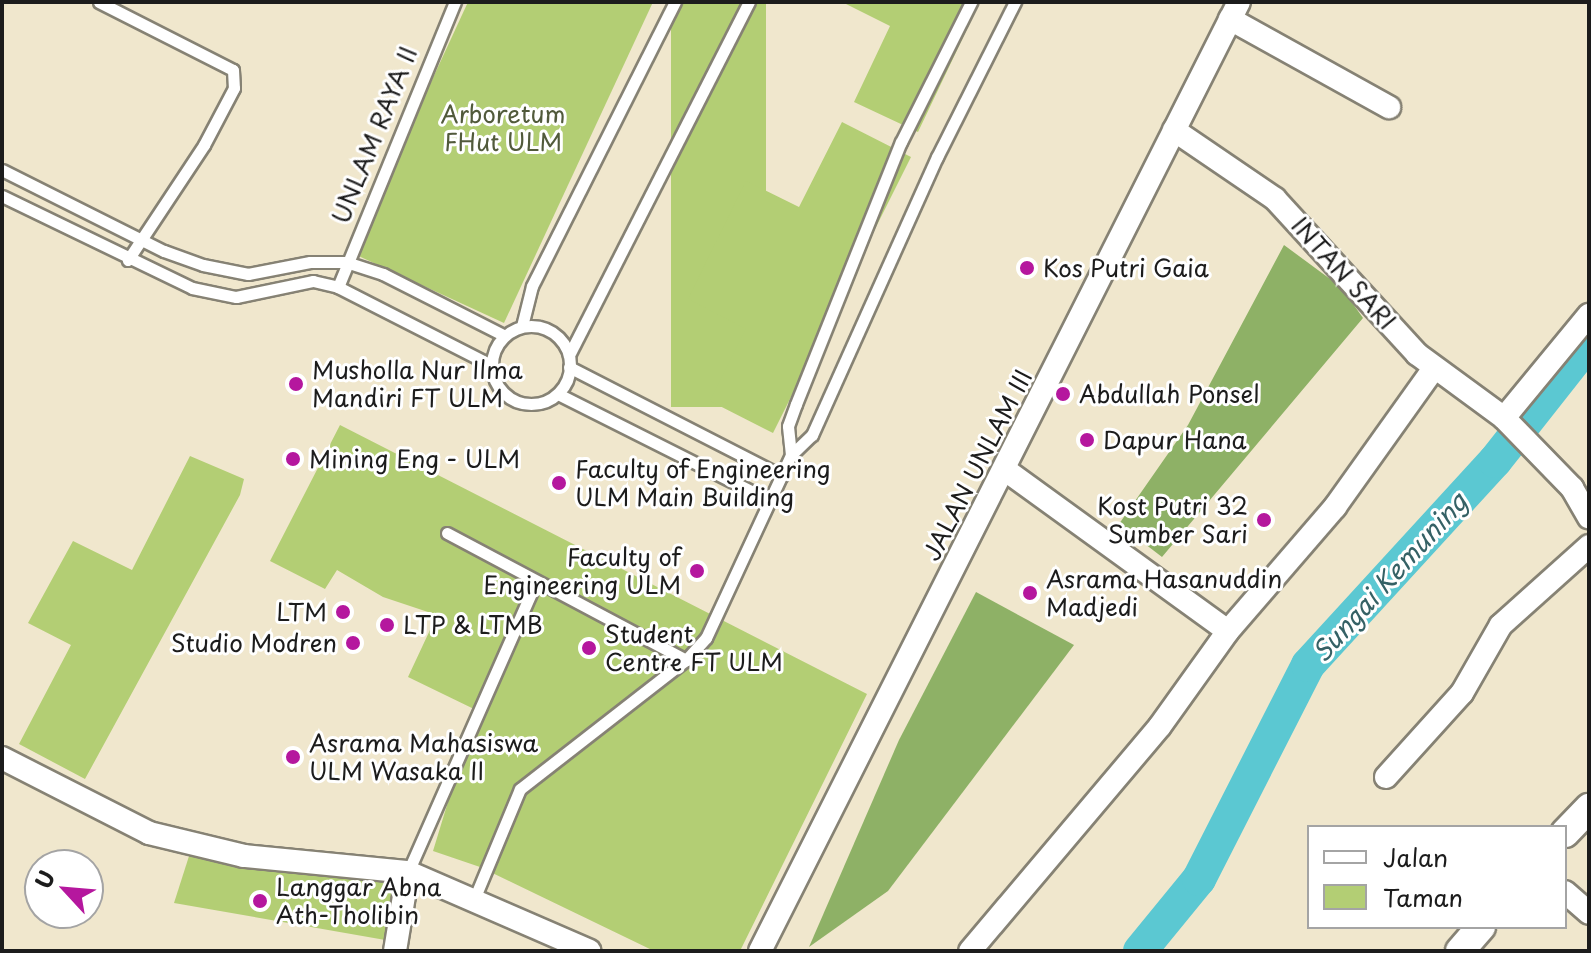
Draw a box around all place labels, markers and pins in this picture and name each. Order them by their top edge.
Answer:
place label: Kos Putri Gaia [1043,254,1211,282]
marker: Kos Putri Gaia [1018,259,1036,277]
place label: Musholla Nur Ilma Mandiri FT ULM [312,356,524,412]
marker: Musholla Nur Ilma Mandiri FT ULM [287,375,305,393]
place label: Abdullah Ponsel [1079,380,1260,408]
marker: Abdullah Ponsel [1054,385,1072,403]
place label: Dapur Hana [1103,426,1247,454]
marker: Dapur Hana [1078,431,1096,449]
place label: Mining Eng - ULM [309,445,521,473]
marker: Mining Eng - ULM [284,450,302,468]
place label: Faculty of Engineering ULM Main Building [575,455,832,511]
marker: Faculty of Engineering ULM Main Building [550,474,568,492]
place label: Kost Putri 32 Sumber Sari [1095,492,1248,548]
marker: Kost Putri 32 Sumber Sari [1255,511,1273,529]
place label: Faculty of Engineering ULM [484,543,681,599]
marker: Faculty of Engineering ULM [688,562,706,580]
place label: Asrama Hasanuddin Madjedi [1046,565,1284,621]
marker: Asrama Hasanuddin Madjedi [1021,584,1039,602]
place label: LTM [276,598,327,626]
marker: LTM [334,603,352,621]
place label: LTP & LTMB [403,611,544,639]
marker: LTP & LTMB [378,616,396,634]
place label: Student Centre FT ULM [605,620,785,676]
place label: Studio Modren [170,629,337,657]
marker: Studio Modren [344,634,362,652]
marker: Student Centre FT ULM [580,639,598,657]
place label: Asrama Mahasiswa ULM Wasaka II [309,729,537,785]
marker: Asrama Mahasiswa ULM Wasaka II [284,748,302,766]
place label: Langgar Abna Ath-Tholibin [276,873,443,929]
marker: Langgar Abna Ath-Tholibin [251,892,269,910]

